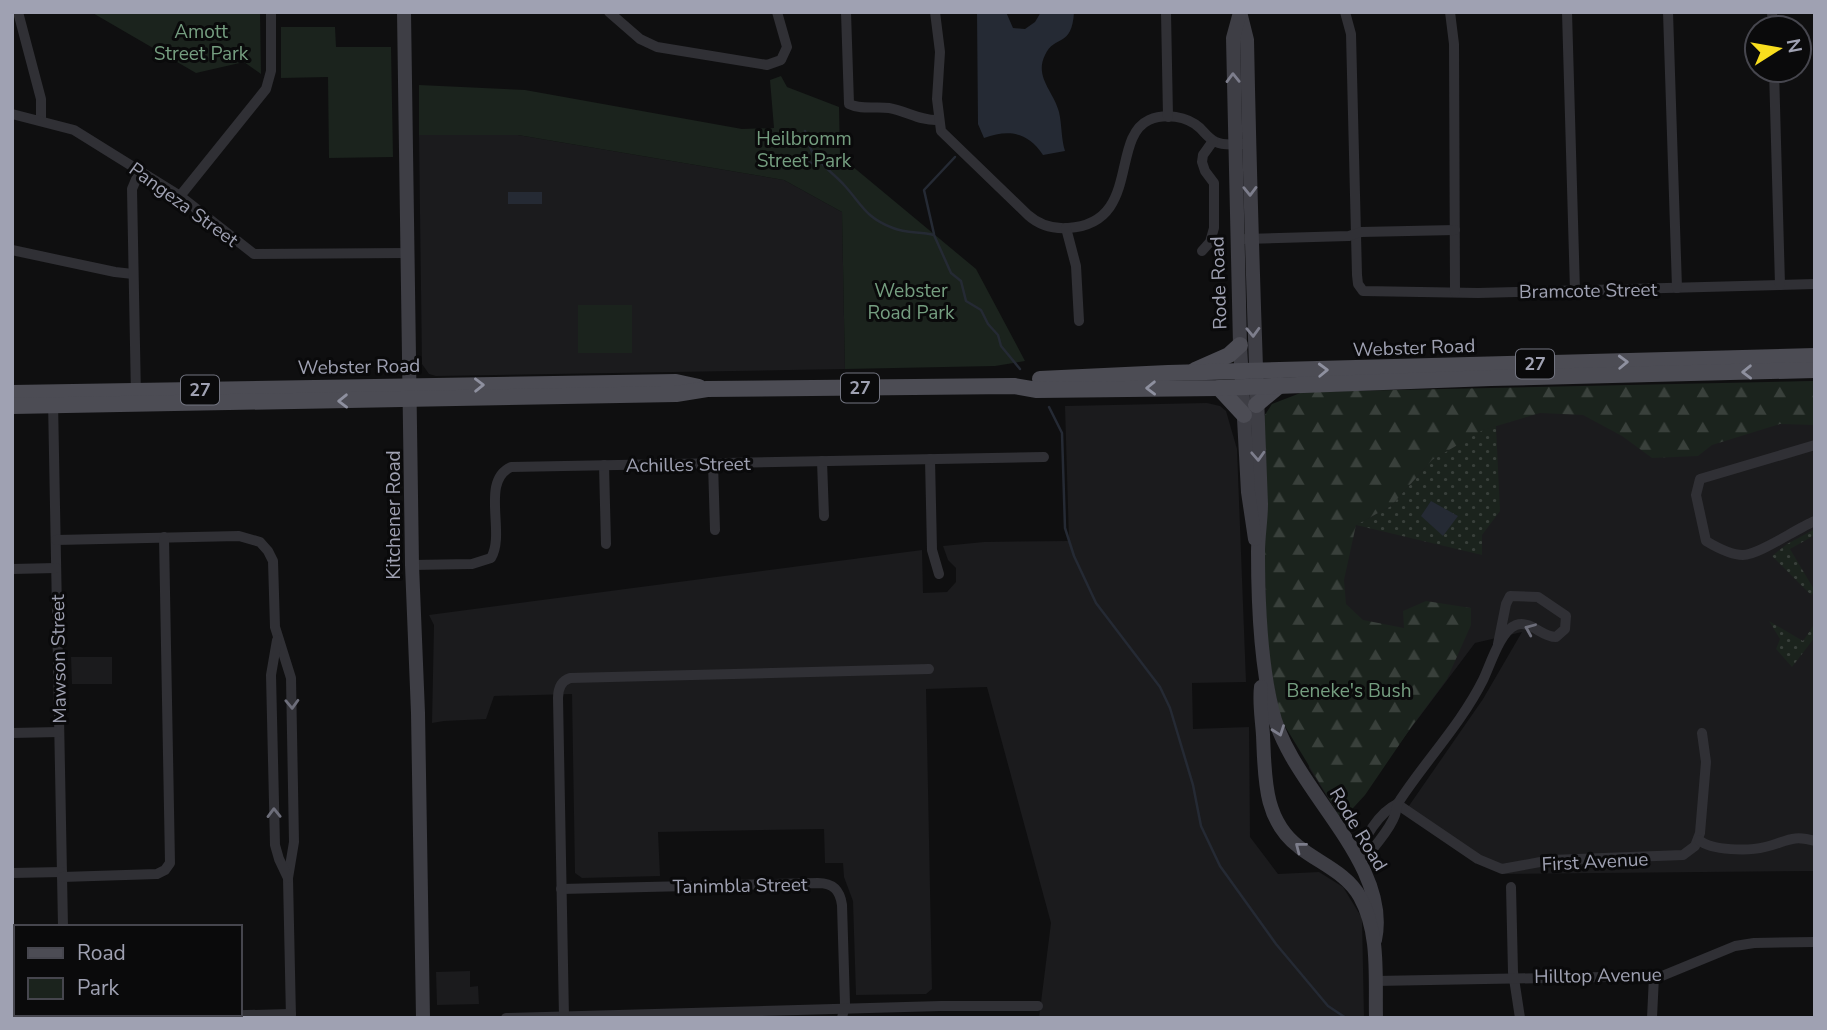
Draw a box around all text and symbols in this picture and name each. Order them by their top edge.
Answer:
north arrow [1743,14,1813,84]
park label: Amott Street Park [154,19,249,67]
text: N [1780,36,1808,55]
one-way arrow [1225,73,1241,83]
park label: Heilbromm Street Park [756,126,852,174]
street label: Pangeza Street [124,156,244,253]
one-way arrow [1242,186,1258,197]
street label: Rode Road [1204,236,1234,330]
street label: Bramcote Street [1519,277,1658,305]
park label: Webster Road Park [867,278,955,326]
one-way arrow [1246,327,1261,338]
street label: Webster Road [1352,333,1476,363]
road number: 27 [1516,350,1554,378]
street label: Webster Road [298,353,421,381]
one-way arrow [1618,354,1629,369]
one-way arrow [1317,363,1328,378]
one-way arrow [1741,364,1751,380]
road number: 27 [841,374,879,402]
road number: 27 [181,376,219,404]
one-way arrow [474,377,484,393]
one-way arrow [1145,380,1156,396]
one-way arrow [337,393,348,409]
street label: Kitchener Road [381,450,407,580]
one-way arrow [1251,450,1266,461]
street label: Achilles Street [625,451,751,479]
street label: Mawson Street [45,594,73,724]
one-way arrow [1525,624,1537,638]
park label: Beneke's Bush [1287,678,1411,704]
one-way arrow [284,699,299,710]
one-way arrow [1271,724,1285,736]
street label: Rode Road [1323,783,1393,876]
one-way arrow [266,807,282,818]
one-way arrow [1295,842,1307,855]
street label: First Avenue [1541,846,1649,878]
street label: Tanimbla Street [672,872,808,900]
legend [14,925,242,1016]
text: Road [77,939,126,967]
street label: Hilltop Avenue [1534,962,1662,990]
text: Park [77,974,119,1002]

